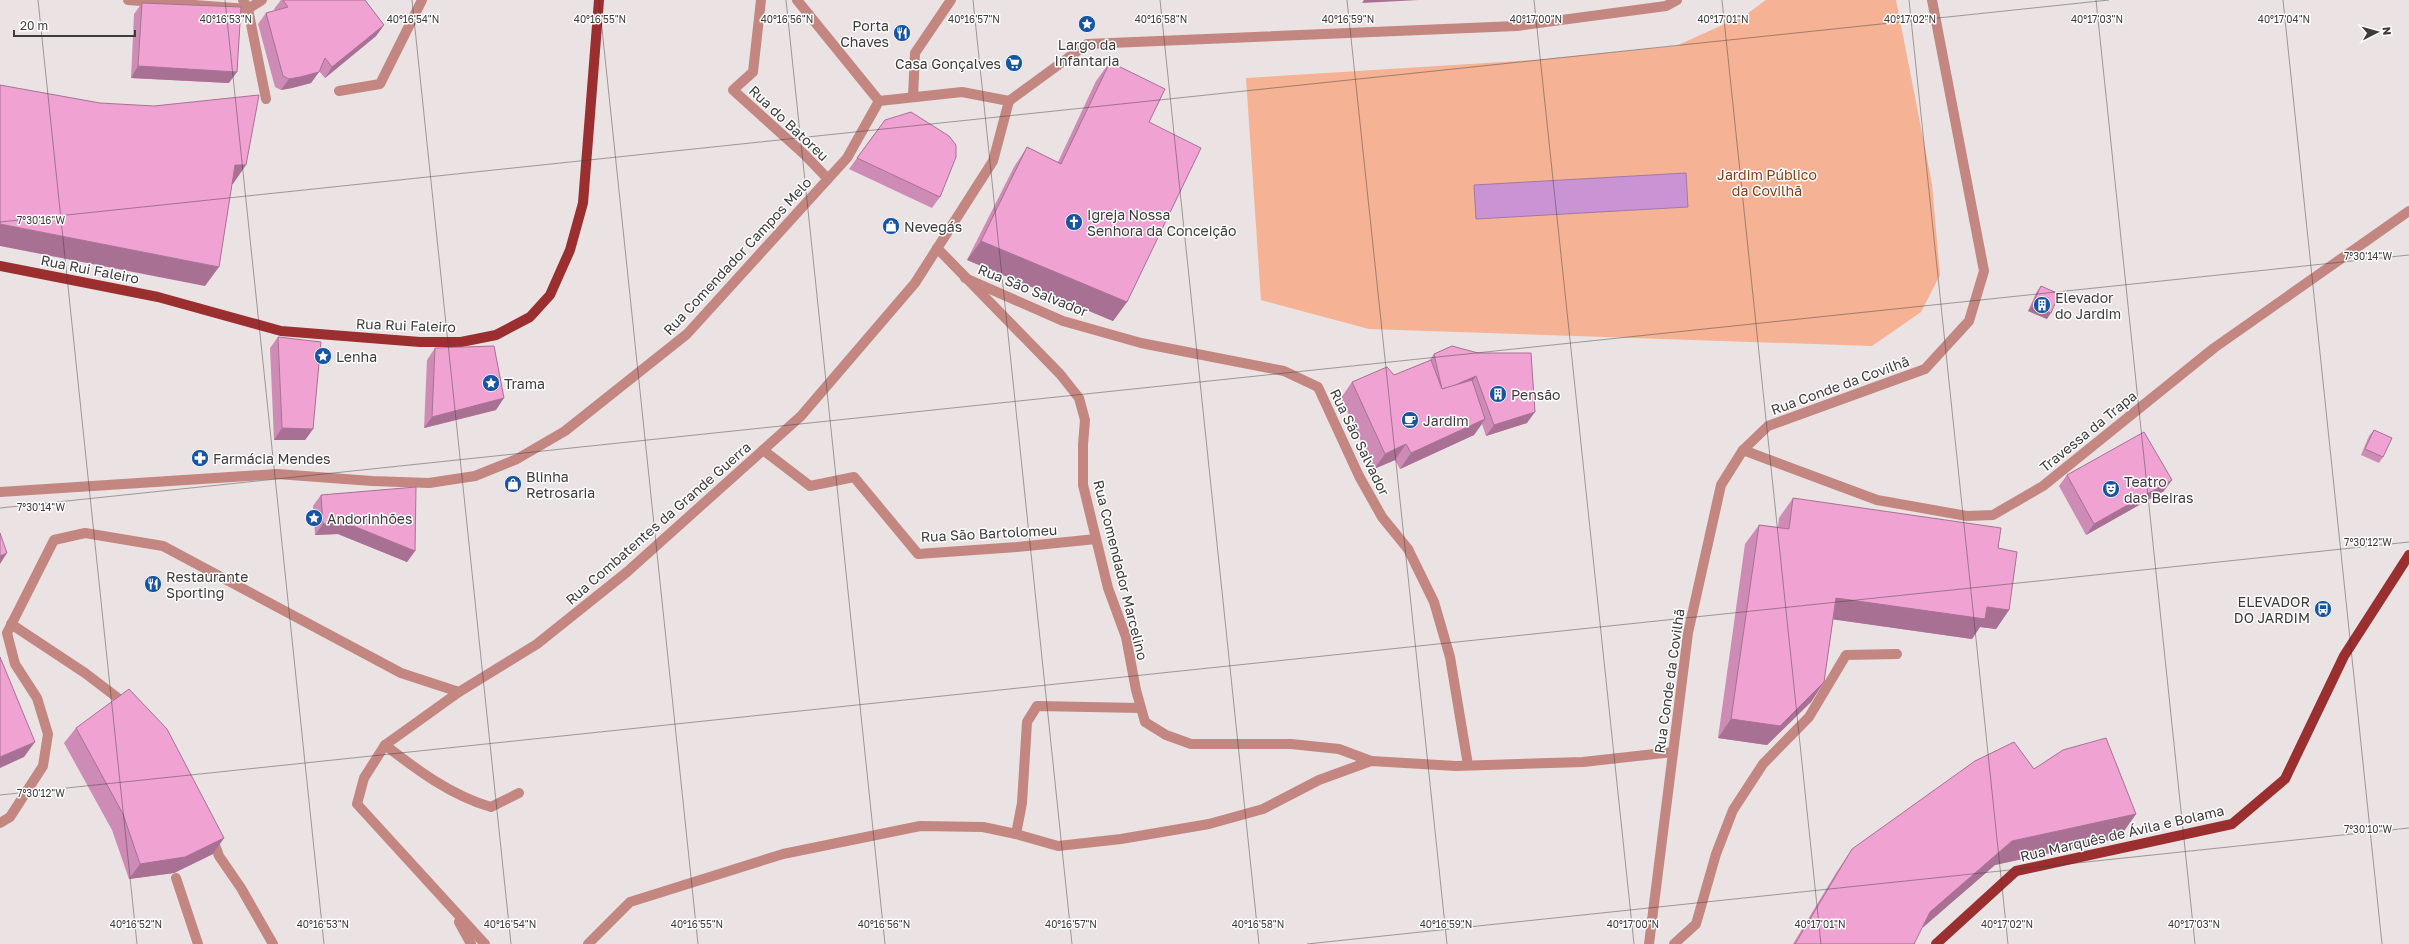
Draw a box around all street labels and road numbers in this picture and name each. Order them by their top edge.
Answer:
street label: Rua do Batoreu [746,82,832,164]
street label: Rua Comendador Campos Melo [659,174,815,338]
street label: Rua Rui Faleiro [39,251,141,287]
street label: Rua São Salvador [976,260,1091,320]
street label: Rua Rui Faleiro [356,315,456,335]
street label: Rua Conde da Covilhã [1768,352,1912,418]
street label: Rua São Salvador [1327,386,1393,499]
street label: Travessa da Trapa [2036,387,2140,475]
street label: Rua Combatentes da Grande Guerra [562,438,754,608]
street label: Rua Comendador Marcelino [1090,478,1152,662]
street label: Rua São Bartolomeu [920,521,1058,545]
street label: Rua Conde da Covilhã [1650,607,1688,755]
street label: Rua Marquês de Ávila e Bolama [2018,801,2226,865]

